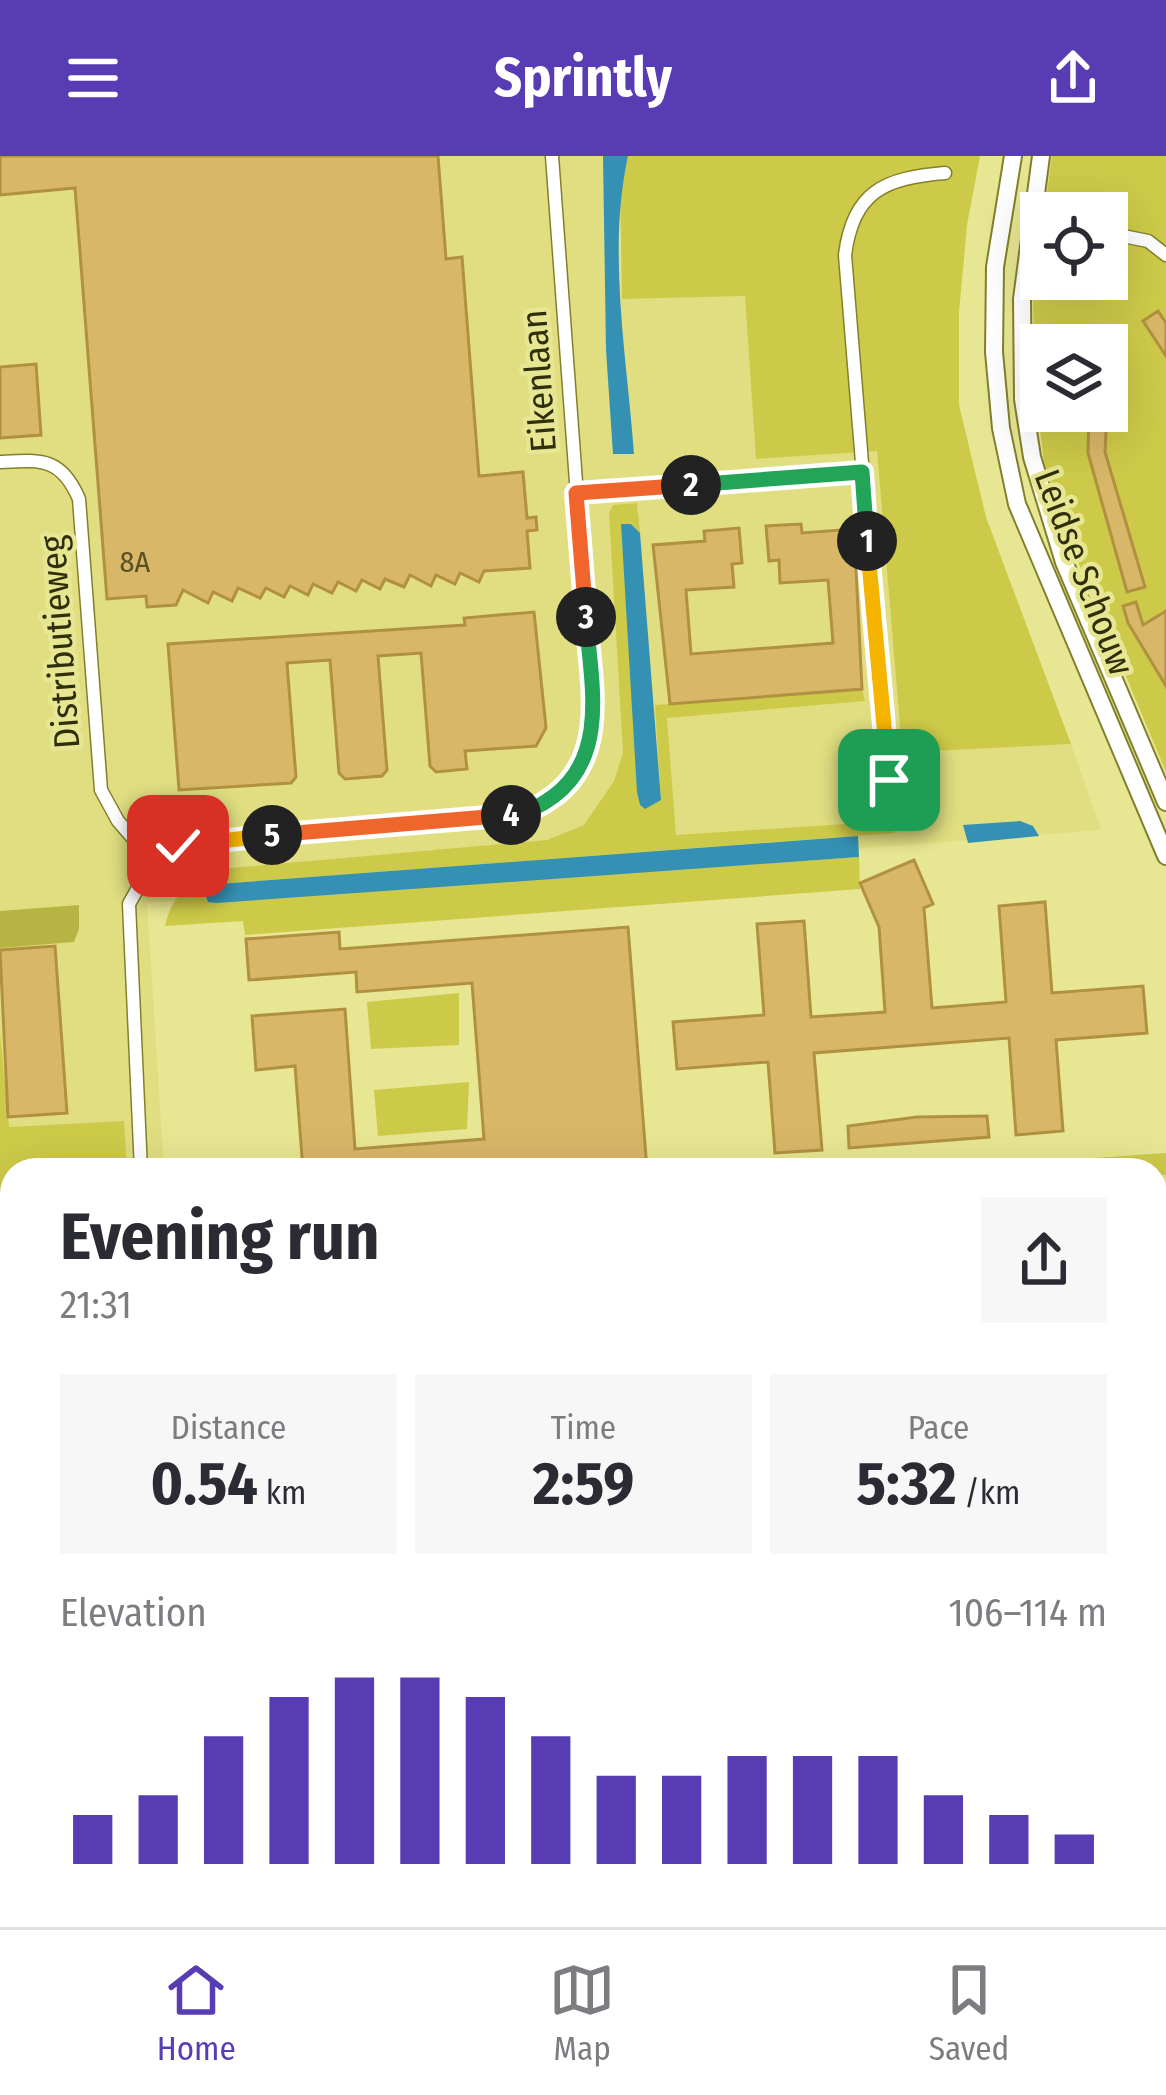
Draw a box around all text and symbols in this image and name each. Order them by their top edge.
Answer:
icon: menu [60,45,126,111]
icon: share [1040,45,1106,111]
text: Sprintly [494,46,672,110]
map controls [1020,192,1128,432]
button: locate [1020,192,1128,300]
street label: Eikenlaan [512,308,566,454]
button: layers [1020,324,1128,432]
pin: 2 [661,455,721,515]
street label: Leidse Schouw [1025,463,1143,681]
text: 2 [683,465,699,505]
pin: 1 [837,511,897,571]
text: 1 [860,521,874,561]
street label: Distributieweg [31,534,89,750]
house number: 8A [120,544,151,580]
pin: 3 [556,587,616,647]
text: 3 [578,597,594,637]
pin [838,729,940,831]
icon: arrive [856,747,922,813]
pin: 4 [481,785,541,845]
pin [127,795,229,897]
text: 4 [503,795,519,835]
pin: 5 [242,805,302,865]
icon: check [145,813,211,879]
text: 5 [264,815,280,855]
text: Evening run [60,1197,380,1276]
button: share [981,1197,1107,1323]
text: 21:31 [60,1282,132,1328]
text: Distance [171,1408,286,1448]
text: Time [551,1408,616,1448]
text: Pace [908,1408,969,1448]
text: 0.54 [151,1448,258,1520]
text: 2:59 [533,1448,634,1520]
text: 5:32 [857,1448,956,1520]
text: km [258,1473,306,1513]
text: /km [956,1473,1020,1513]
text: Elevation [60,1590,207,1636]
text: 106–114 m [948,1590,1107,1636]
tab: Home [157,1957,236,2069]
tab: Map [549,1957,615,2069]
tab: Saved [929,1957,1009,2069]

